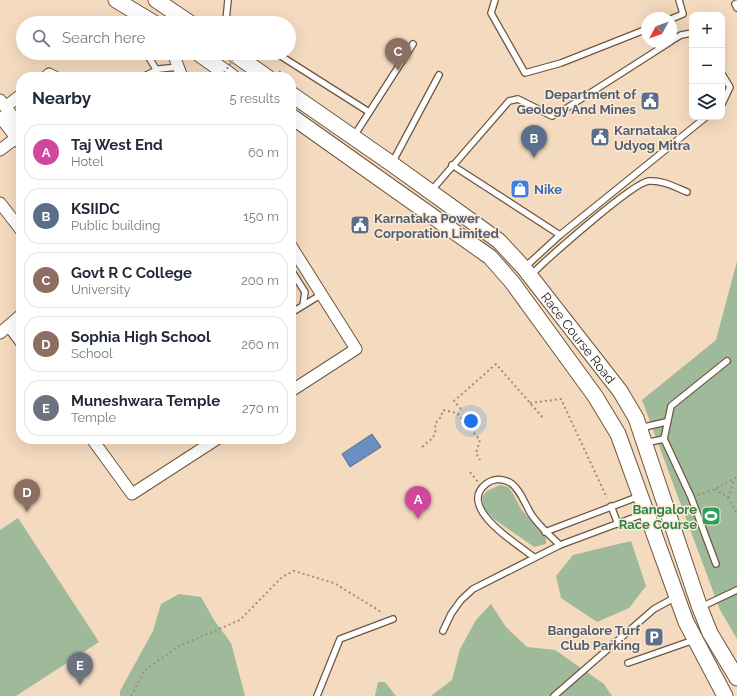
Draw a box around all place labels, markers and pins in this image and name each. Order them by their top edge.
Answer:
pin: C [385,38,411,71]
place label: Department of Geology And Mines [516,87,637,117]
public building icon: Department of Geology And Mines [639,90,661,112]
place label: Karnataka Udyog Mitra [614,123,691,153]
pin: B [521,125,547,158]
public building icon: Karnataka Udyog Mitra [589,126,611,148]
shop icon: Nike [509,178,531,200]
place label: Nike [534,182,562,197]
place label: Karnataka Power Corporation Limited [374,211,499,241]
public building icon: Karnataka Power Corporation Limited [349,214,371,236]
pin: D [14,479,40,512]
pin: A [405,486,431,519]
place label: Bangalore Race Course [619,502,697,532]
sports icon: Bangalore Race Course [700,505,722,527]
place label: Bangalore Turf Club Parking [548,623,641,653]
parking icon: Bangalore Turf Club Parking [643,626,665,648]
pin: E [67,652,93,685]

